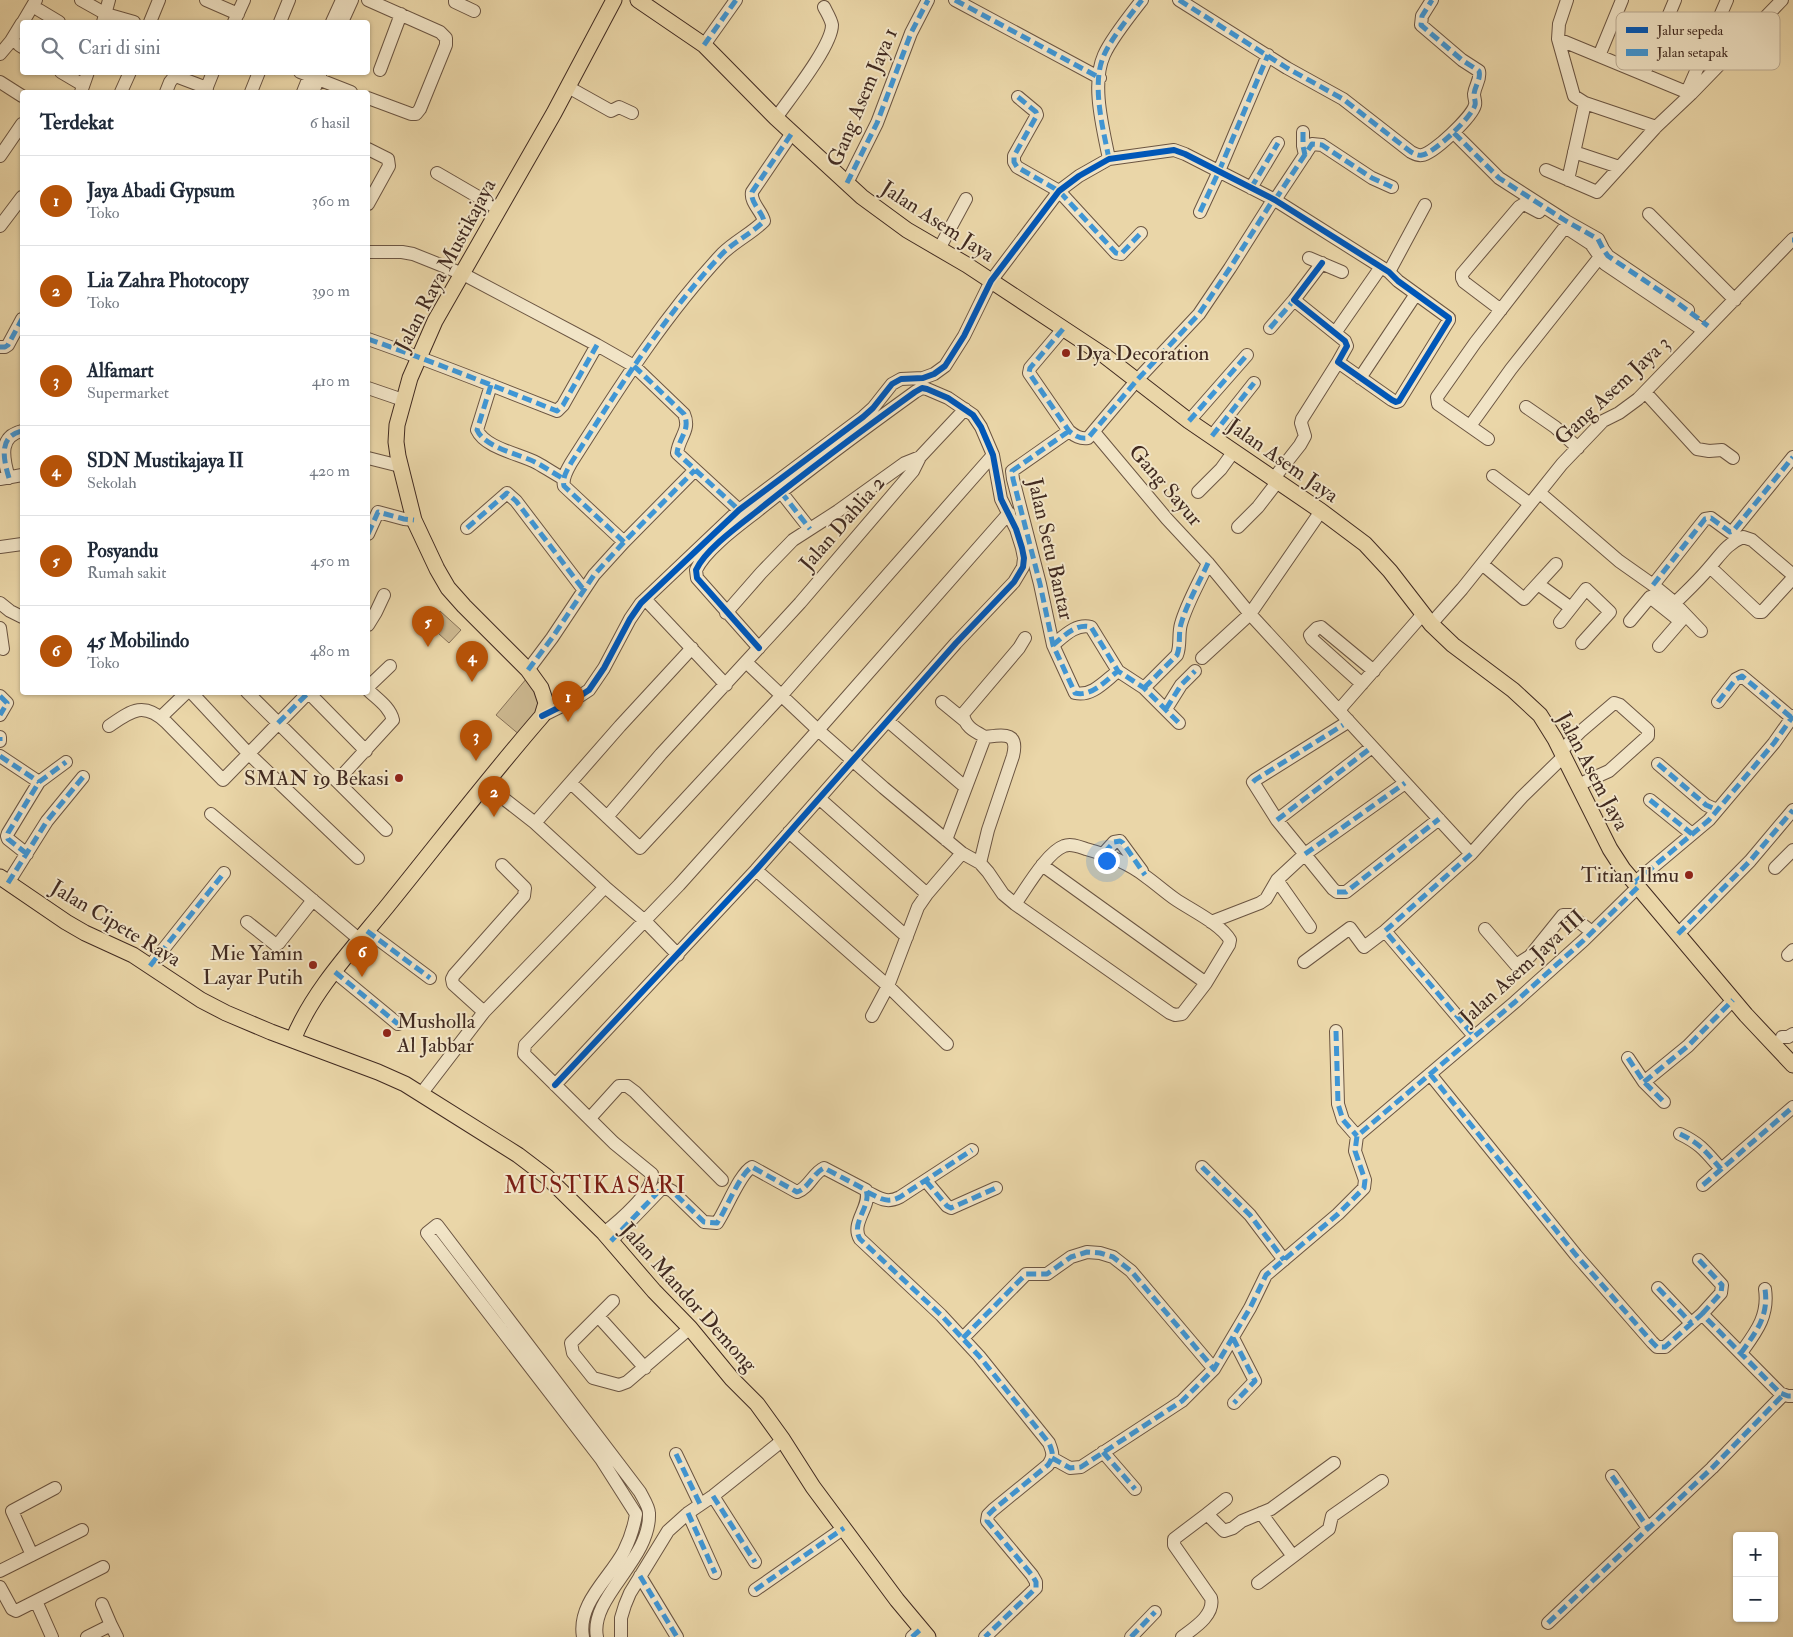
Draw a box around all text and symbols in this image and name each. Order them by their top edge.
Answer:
legend [1616,12,1780,70]
search box [20,20,370,75]
text: Jalur sepeda [1656,22,1724,40]
street label: Gang Asem Jaya 1 [821,24,904,171]
icon: search [38,34,66,62]
text: Cari di sini [78,36,161,60]
text: Jalan setapak [1656,44,1728,62]
text: Terdekat [40,109,114,136]
text: 6 hasil [310,113,350,133]
street label: Jalan Raya Mustikajaya [388,174,503,357]
street label: Jalan Asem Jaya [875,174,1000,268]
text: Jaya Abadi Gypsum [87,179,235,203]
text: 1 [53,191,59,211]
text: 360 m [312,191,350,211]
text: Toko [87,203,120,223]
text: Lia Zahra Photocopy [87,269,249,293]
text: 2 [52,281,60,301]
text: 390 m [312,281,350,301]
text: Toko [87,293,120,313]
street label: Gang Asem Jaya 3 [1549,330,1676,451]
place label: Dya Decoration [1076,340,1210,367]
marker: Dya Decoration [1060,347,1072,359]
text: Alfamart [87,359,154,383]
text: 3 [53,371,59,391]
text: 410 m [312,371,350,391]
text: Supermarket [87,383,169,403]
street label: Jalan Asem Jaya [1221,411,1344,509]
street label: Gang Sayur [1123,439,1209,532]
text: SDN Mustikajaya II [87,449,244,473]
text: 4 [52,461,60,481]
text: 420 m [309,461,350,481]
street label: Jalan Dahlia 2 [793,470,891,577]
text: Sekolah [87,473,137,493]
street label: Jalan Setu Bantar [1021,475,1080,623]
text: Posyandu [87,539,158,563]
text: 5 [52,551,60,571]
text: 450 m [311,551,350,571]
text: Rumah sakit [87,563,166,583]
pin: 5 [412,606,444,647]
text: 45 Mobilindo [87,629,189,653]
text: 6 [52,641,60,661]
text: 480 m [310,641,350,661]
pin: 4 [456,641,488,682]
text: Toko [87,653,120,673]
pin: 1 [552,681,584,722]
street label: Jalan Asem Jaya [1550,707,1635,835]
pin: 3 [460,720,492,761]
place label: SMAN 19 Bekasi [244,765,389,792]
marker: SMAN 19 Bekasi [393,772,405,784]
pin: 2 [478,776,510,817]
your location [1094,848,1120,874]
place label: Titian Ilmu [1581,862,1679,889]
marker: Titian Ilmu [1683,869,1695,881]
street label: Jalan Cipete Raya [45,873,186,973]
street label: Jalan Asem Jaya III [1453,904,1591,1032]
pin: 6 [346,936,378,977]
place label: Mie Yamin Layar Putih [203,940,303,991]
marker: Mie Yamin Layar Putih [307,959,319,971]
place label: Musholla Al Jabbar [396,1008,476,1059]
marker: Musholla Al Jabbar [381,1027,393,1039]
district label: MUSTIKASARI [504,1170,686,1201]
street label: Jalan Mandor Demong [614,1216,763,1378]
map controls [1733,1532,1778,1622]
button: + [1733,1532,1778,1577]
button: − [1733,1577,1778,1622]

